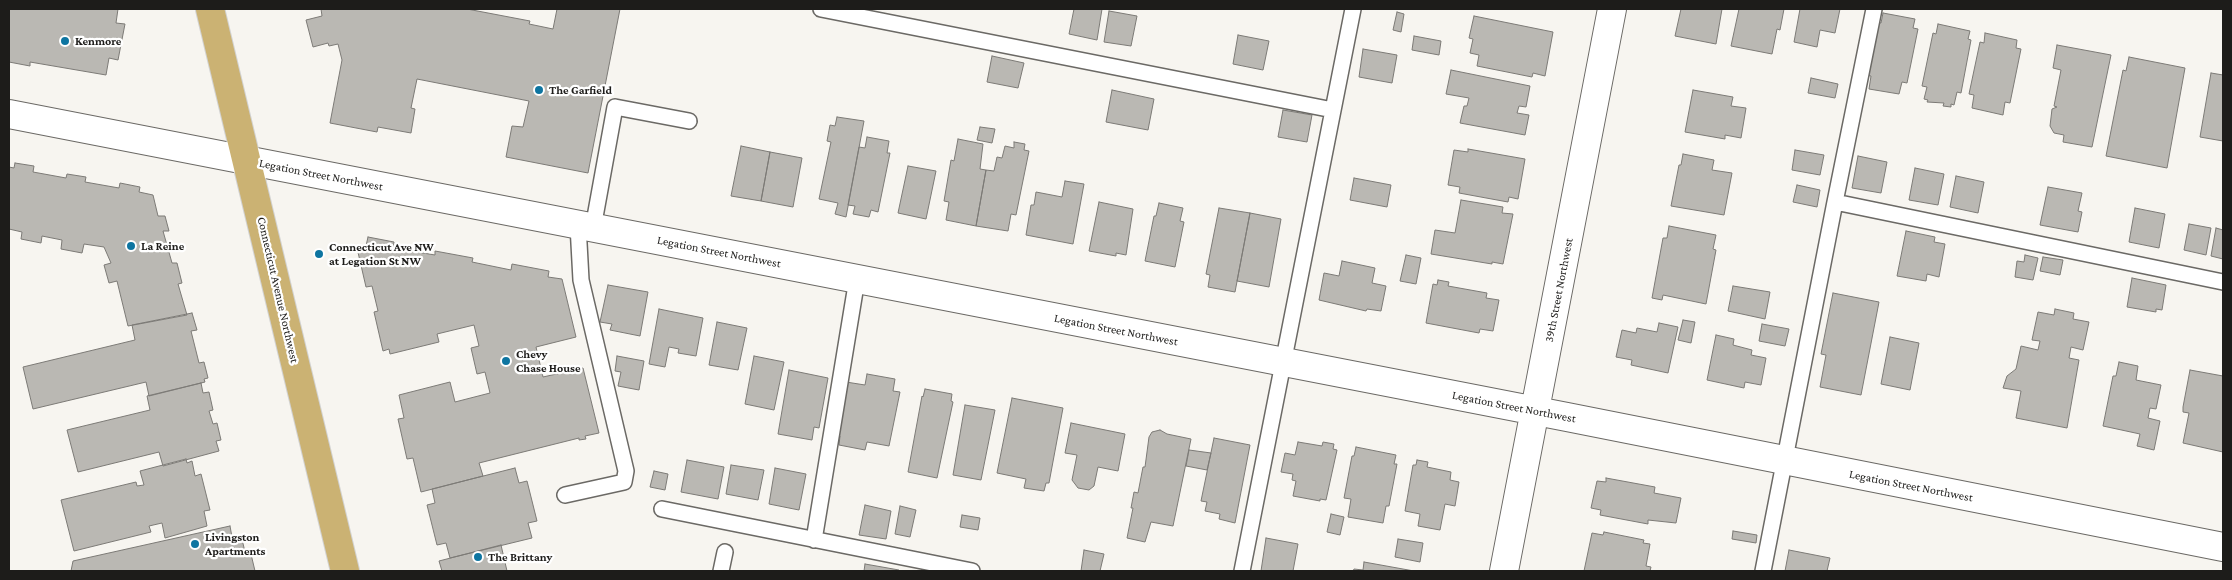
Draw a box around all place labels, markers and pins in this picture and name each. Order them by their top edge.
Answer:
place label: Kenmore [75,34,121,48]
marker: Kenmore [59,35,71,47]
place label: The Garfield [549,83,612,97]
marker: The Garfield [533,84,545,96]
place label: La Reine [141,239,184,253]
marker: La Reine [125,240,137,252]
place label: Connecticut Ave NW at Legation St NW [329,240,434,268]
marker: Connecticut Ave NW at Legation St NW [313,248,325,260]
place label: Chevy Chase House [516,347,581,375]
marker: Chevy Chase House [500,355,512,367]
place label: Livingston Apartments [205,530,265,558]
marker: Livingston Apartments [189,538,201,550]
place label: The Brittany [488,550,552,564]
marker: The Brittany [472,551,484,563]

